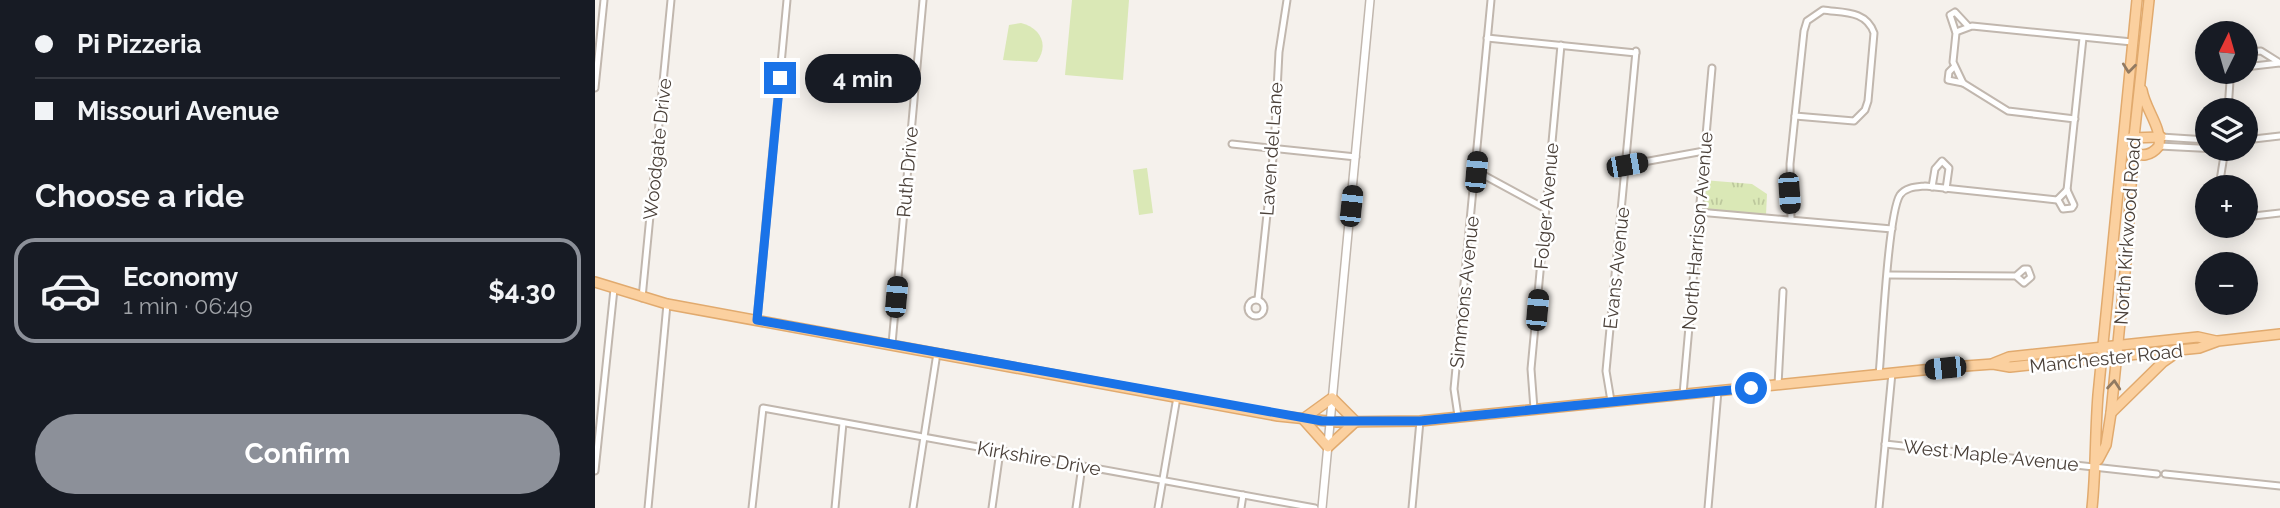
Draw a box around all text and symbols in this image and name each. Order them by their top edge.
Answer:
north arrow [2195,21,2257,84]
map controls [2195,21,2258,315]
text: Pi Pizzeria [77,29,202,59]
callout: 4 min [805,54,920,102]
route end [764,62,796,94]
one-way arrow [2122,63,2137,74]
text: 4 min [833,65,893,92]
street label: Woodgate Drive [639,77,675,221]
street label: Laven del Lane [1255,81,1287,217]
text: Missouri Avenue [77,96,279,126]
button: layers [2195,98,2258,161]
street label: Ruth Drive [892,126,922,218]
street label: North Harrison Avenue [1677,131,1717,331]
street label: North Kirkwood Road [2109,137,2145,325]
street label: Folger Avenue [1530,142,1562,270]
car [1464,150,1489,194]
car [1605,151,1650,179]
car [1778,171,1801,215]
button: + [2195,175,2258,238]
text: Choose a ride [35,177,244,214]
car [1339,184,1364,228]
street label: Evans Avenue [1599,206,1633,330]
street label: Simmons Avenue [1445,215,1483,369]
button: − [2195,252,2258,315]
icon: car [39,259,102,322]
text: Economy [123,262,238,292]
car [884,275,909,319]
text: $4.30 [488,276,556,306]
car [1525,288,1550,332]
text: 1 min · 06:49 [123,292,253,319]
street label: Manchester Road [2028,339,2184,377]
car [1924,355,1967,381]
route start [1735,372,1767,404]
one-way arrow [2106,379,2121,390]
button: Confirm [35,414,560,494]
street label: West Maple Avenue [1902,435,2080,475]
street label: Kirkshire Drive [975,436,1103,480]

